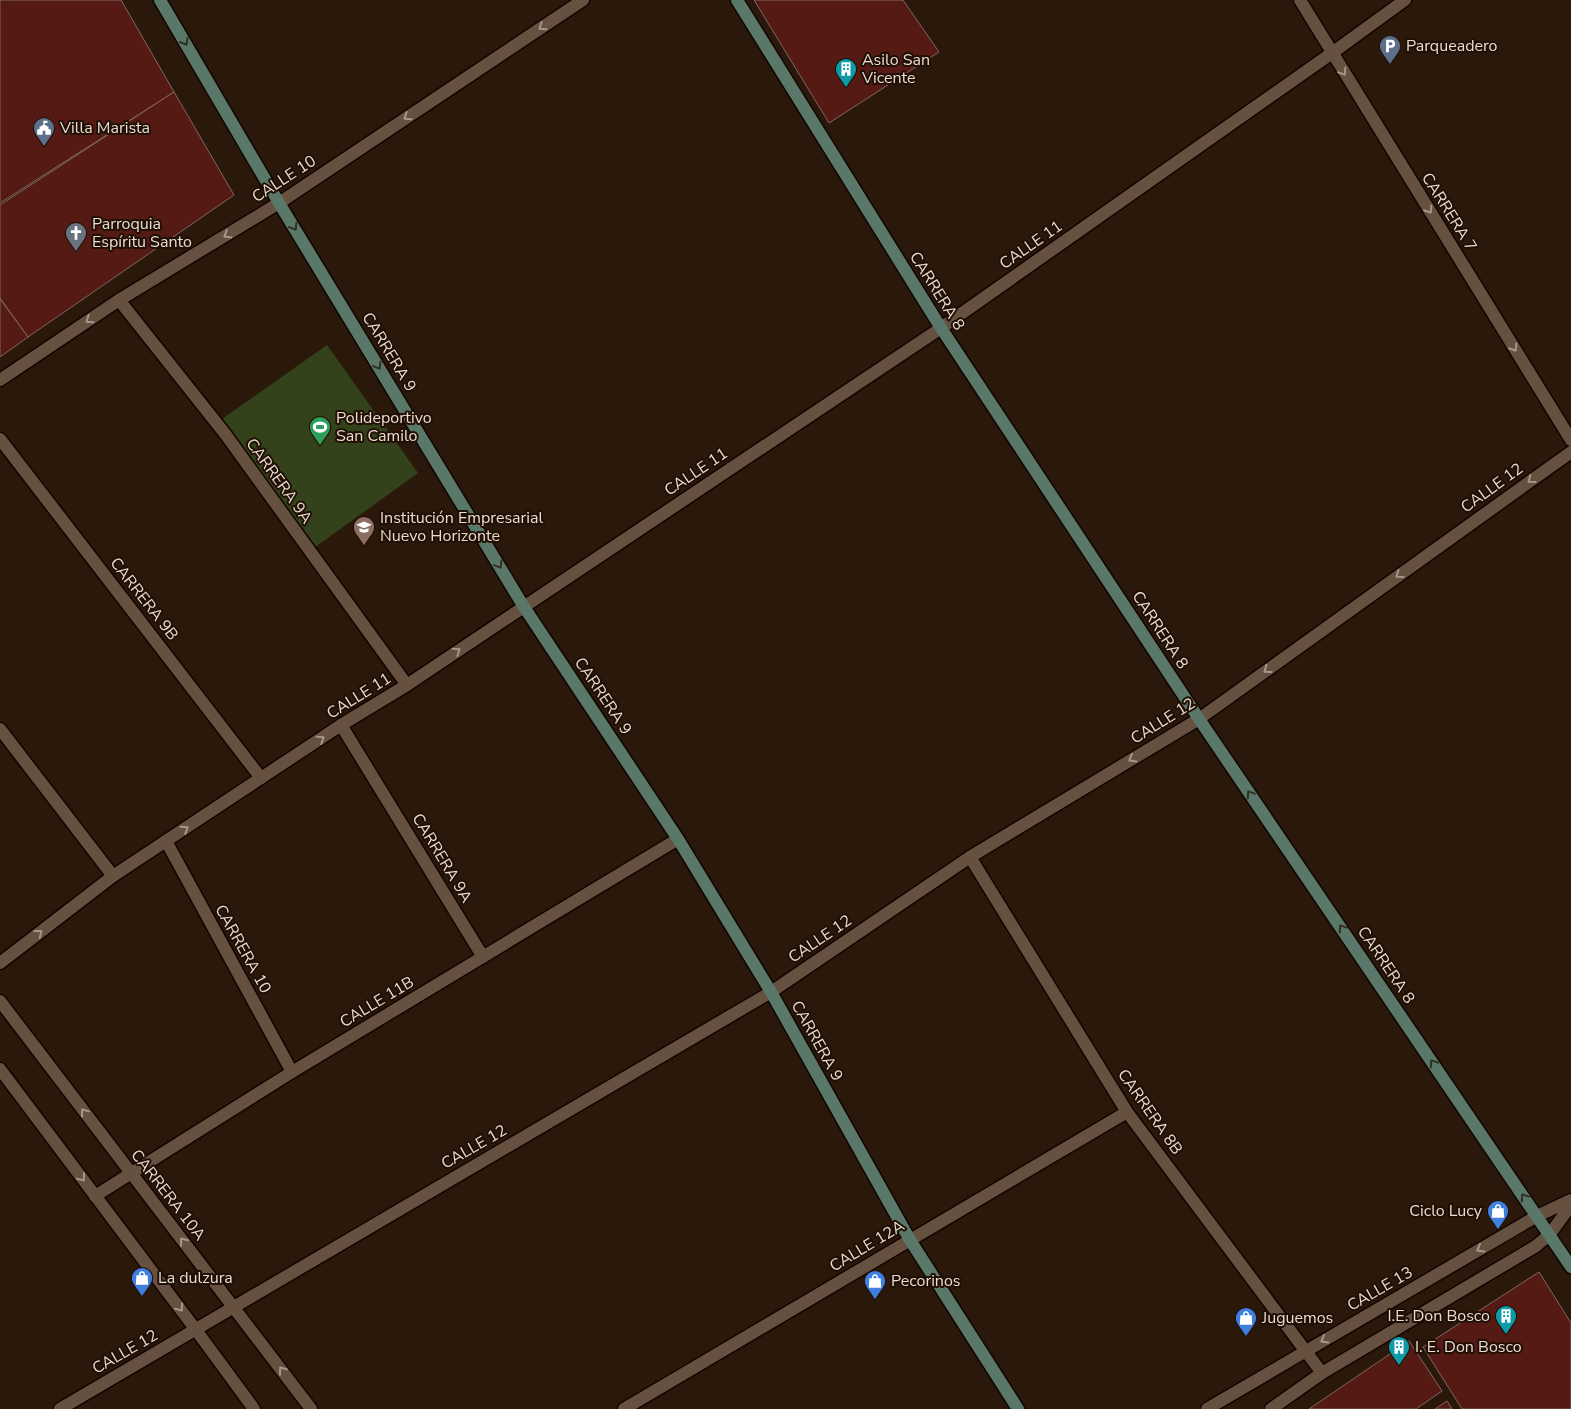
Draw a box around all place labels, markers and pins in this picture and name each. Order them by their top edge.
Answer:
parking icon: Parqueadero [1378,34,1402,65]
place label: Parqueadero [1406,35,1498,57]
place label: Asilo San Vicente [861,49,930,89]
building icon: Asilo San Vicente [834,57,858,88]
public building icon: Villa Marista [32,116,56,147]
place label: Villa Marista [59,117,150,139]
place label: Parroquia Espíritu Santo [92,213,192,253]
church icon: Parroquia Espíritu Santo [64,221,88,252]
place label: Polideportivo San Camilo [336,407,432,447]
sports icon: Polideportivo San Camilo [308,415,332,446]
place label: Institución Empresarial Nuevo Horizonte [380,507,543,547]
school or university icon: Institución Empresarial Nuevo Horizonte [352,515,376,546]
shop icon: Ciclo Lucy [1486,1199,1510,1230]
place label: Ciclo Lucy [1409,1200,1483,1222]
shop icon: La dulzura [130,1266,154,1297]
place label: La dulzura [158,1267,233,1289]
shop icon: Pecorinos [863,1269,887,1300]
place label: Pecorinos [891,1270,961,1292]
building icon: I.E. Don Bosco [1494,1304,1518,1335]
place label: I.E. Don Bosco [1387,1305,1490,1327]
shop icon: Juguemos [1234,1306,1258,1337]
place label: Juguemos [1261,1307,1333,1329]
building icon: I. E. Don Bosco [1387,1335,1411,1366]
place label: I. E. Don Bosco [1415,1336,1522,1358]

